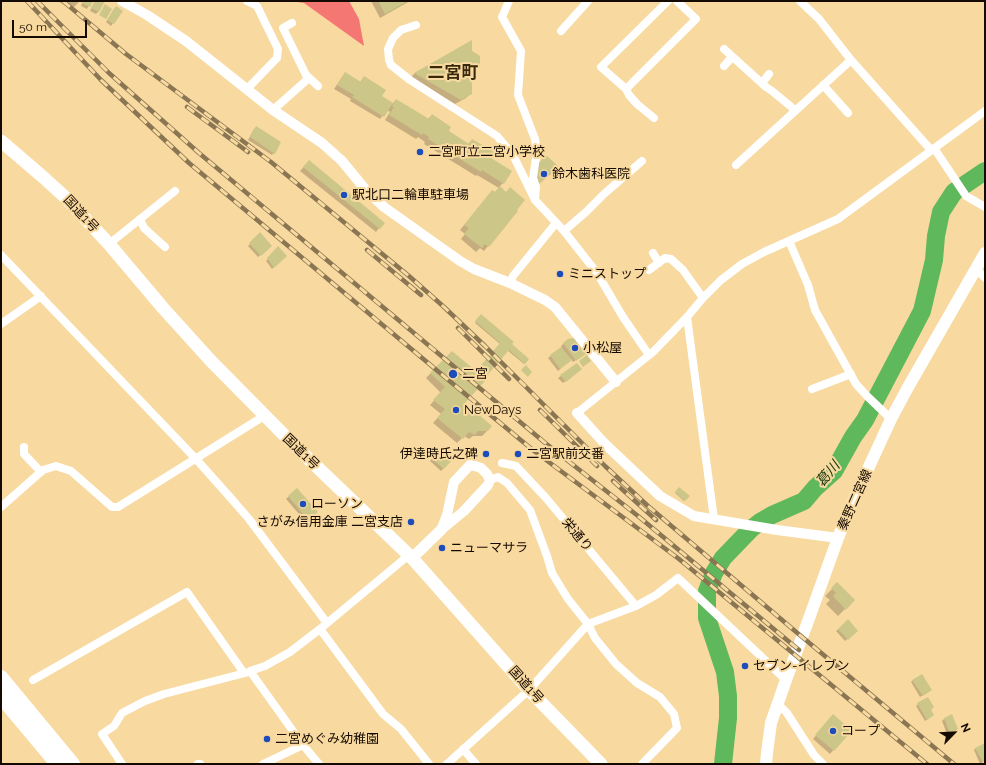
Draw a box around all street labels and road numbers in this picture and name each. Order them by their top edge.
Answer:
street label: 国道1号 [60,192,102,236]
street label: 国道1号 [280,431,322,473]
street label: 秦野二宮線 [835,467,875,533]
street label: 栄通り [558,515,596,555]
street label: 国道1号 [505,663,547,707]

